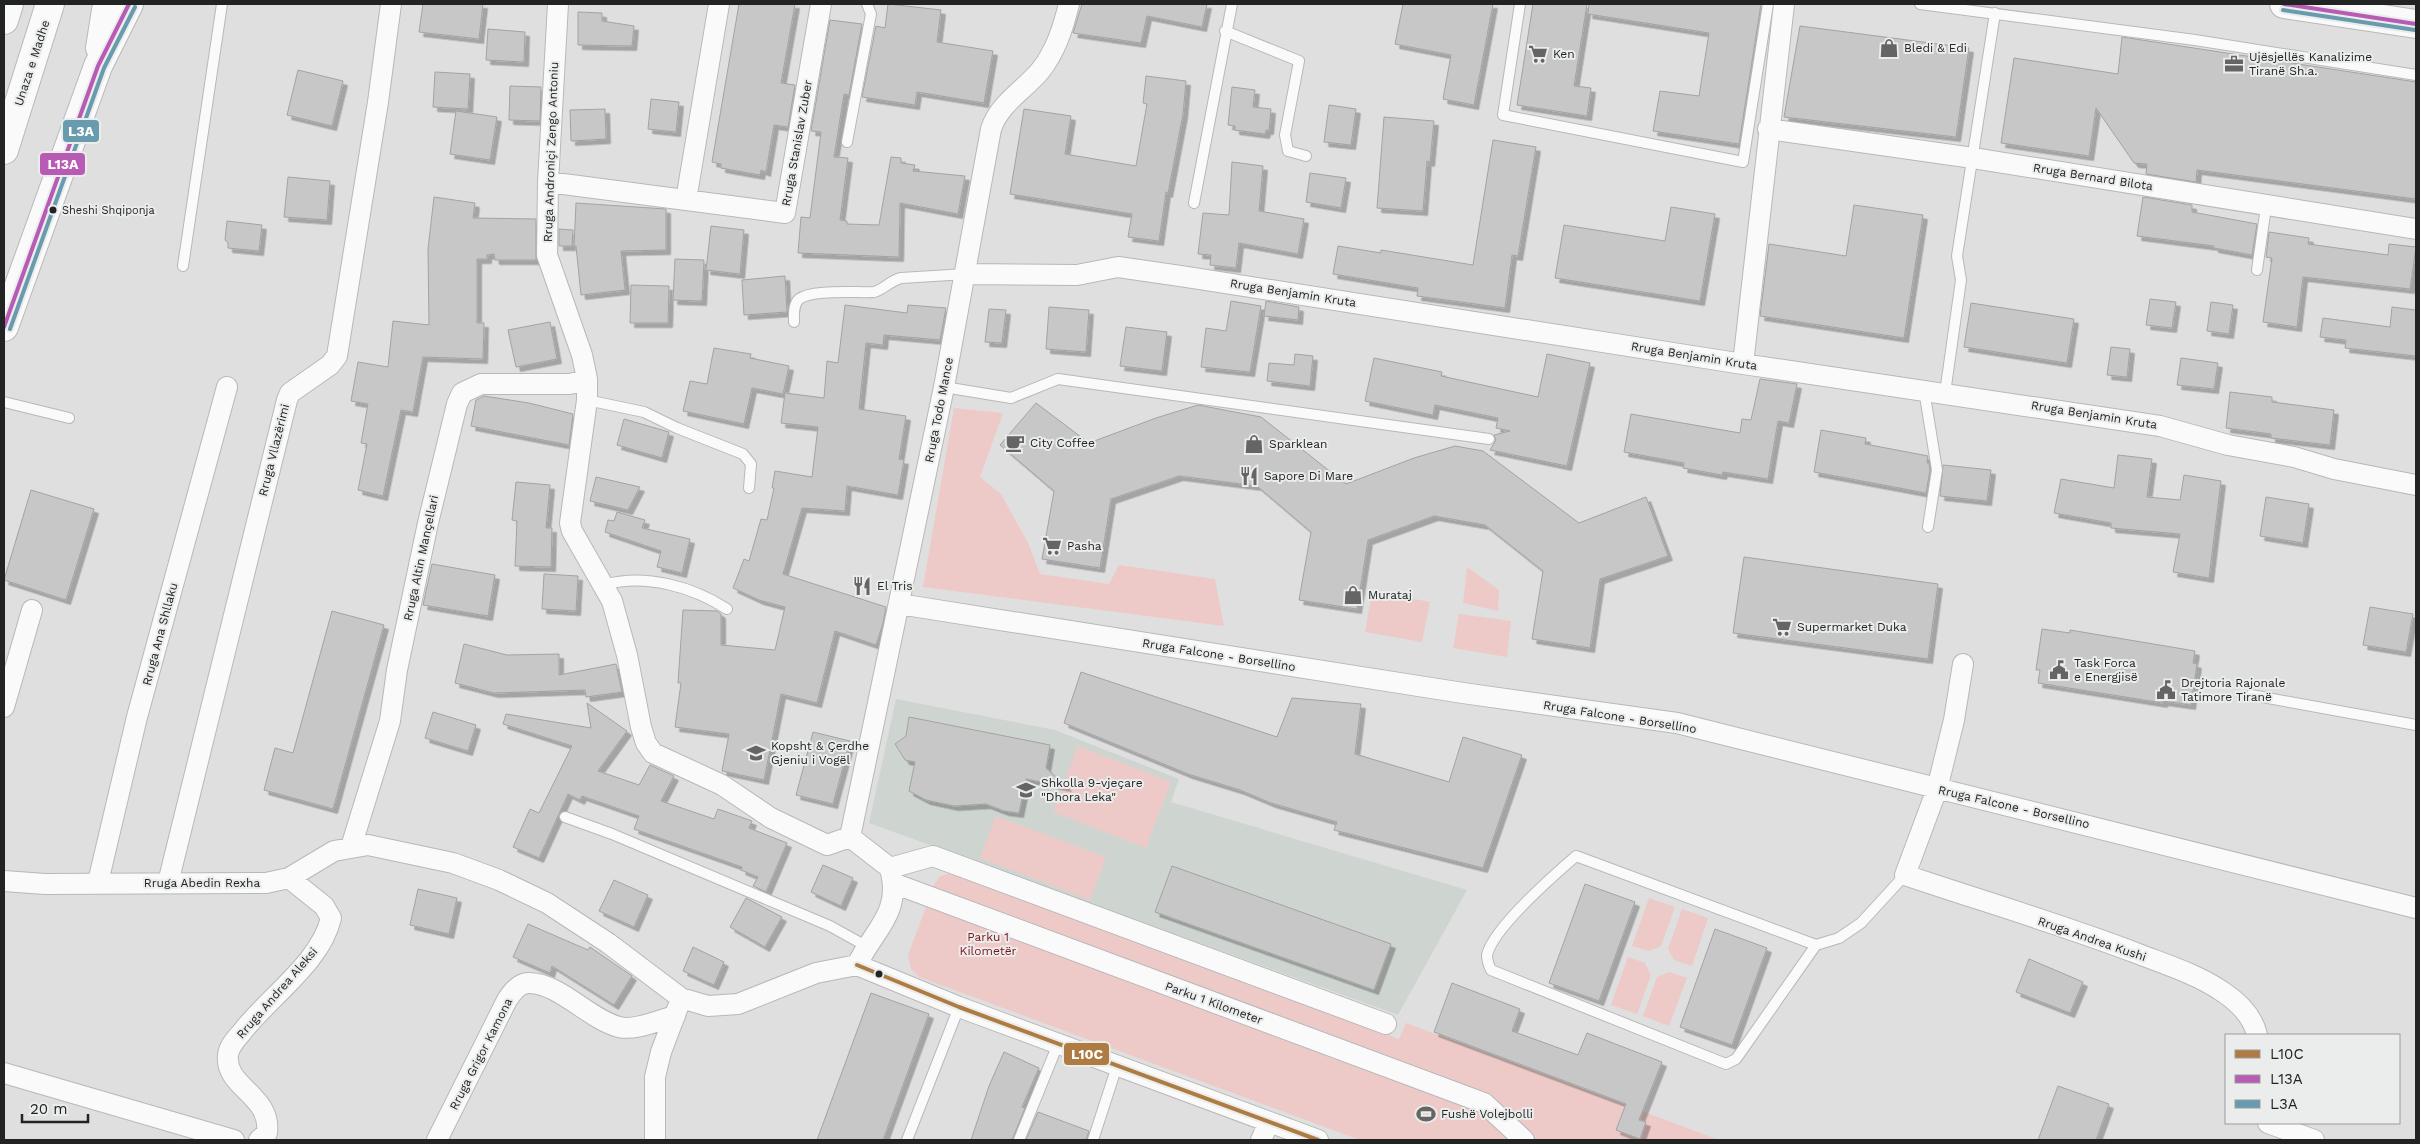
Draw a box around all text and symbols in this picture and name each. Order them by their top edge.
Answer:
street label: Unaza e Madhe [12,18,53,108]
shop icon: Bledi & Edi [1878,37,1900,59]
place label: Bledi & Edi [1904,41,1967,55]
supermarket icon: Ken [1527,43,1549,65]
place label: Ken [1553,47,1575,61]
place label: Ujësjellës Kanalizime Tiranë Sh.a. [2249,50,2372,78]
office icon: Ujësjellës Kanalizime Tiranë Sh.a. [2223,53,2245,75]
street label: Rruga Androniçi Zengo Antoniu [541,62,561,242]
street label: Rruga Stanislav Zuber [779,79,815,207]
line badge: L3A [62,119,100,143]
text: L3A [68,123,95,139]
line badge: L13A [39,152,86,176]
text: L13A [47,156,79,172]
street label: Rruga Bernard Bilota [2032,161,2154,193]
place label: Sheshi Shqiponja [62,204,155,217]
marker: Sheshi Shqiponja [48,205,58,215]
street label: Rruga Benjamin Kruta [1229,276,1357,310]
street label: Rruga Benjamin Kruta [1630,339,1758,373]
street label: Rruga Todo Mance [922,356,956,464]
street label: Rruga Benjamin Kruta [2030,398,2158,432]
street label: Rruga Vllazërimi [256,402,292,498]
cafe icon: City Coffee [1004,432,1026,454]
shop icon: Sparklean [1243,433,1265,455]
place label: City Coffee [1030,436,1095,450]
place label: Sparklean [1269,437,1327,451]
restaurant icon: Sapore Di Mare [1238,465,1260,487]
place label: Sapore Di Mare [1264,469,1353,483]
street label: Rruga Altin Mançellari [401,494,441,622]
supermarket icon: Pasha [1041,535,1063,557]
place label: Pasha [1067,539,1102,553]
restaurant icon: El Tris [851,575,873,597]
place label: El Tris [877,579,913,593]
street label: Rruga Ana Shllaku [140,581,180,687]
shop icon: Murataj [1342,584,1364,606]
place label: Murataj [1368,588,1412,602]
supermarket icon: Supermarket Duka [1771,616,1793,638]
place label: Supermarket Duka [1797,620,1907,634]
street label: Rruga Falcone - Borsellino [1141,636,1297,674]
place label: Task Forca e Energjisë [2074,656,2138,684]
public building icon: Task Forca e Energjisë [2048,659,2070,681]
place label: Drejtoria Rajonale Tatimore Tiranë [2181,676,2285,704]
public building icon: Drejtoria Rajonale Tatimore Tiranë [2155,679,2177,701]
street label: Rruga Falcone - Borsellino [1542,698,1698,736]
place label: Kopsht & Çerdhe Gjeniu i Vogël [771,739,869,767]
school or university icon: Kopsht & Çerdhe Gjeniu i Vogël [745,742,767,764]
place label: Shkolla 9-vjeçare "Dhora Leka" [1041,776,1143,804]
school or university icon: Shkolla 9-vjeçare "Dhora Leka" [1015,779,1037,801]
street label: Rruga Falcone - Borsellino [1937,783,2091,831]
street label: Rruga Abedin Rexha [144,876,260,890]
street label: Rruga Andrea Kushi [2036,914,2148,964]
park label: Parku 1 Kilometër [960,930,1017,958]
street label: Rruga Andrea Aleksi [234,945,320,1041]
unlabelled marker [874,969,884,979]
street label: Parku 1 Kilometer [1163,979,1265,1027]
street label: Rruga Grigor Kamona [447,996,515,1112]
legend [2225,1034,2400,1124]
line badge: L10C [1063,1042,1110,1066]
text: L10C [2270,1045,2304,1063]
text: L10C [1071,1046,1103,1062]
text: L13A [2270,1070,2303,1088]
scale bar [22,1092,89,1124]
text: L3A [2270,1095,2298,1113]
text: 20 m [30,1100,68,1118]
sports icon: Fushë Volejbolli [1415,1103,1437,1125]
place label: Fushë Volejbolli [1441,1107,1533,1121]

